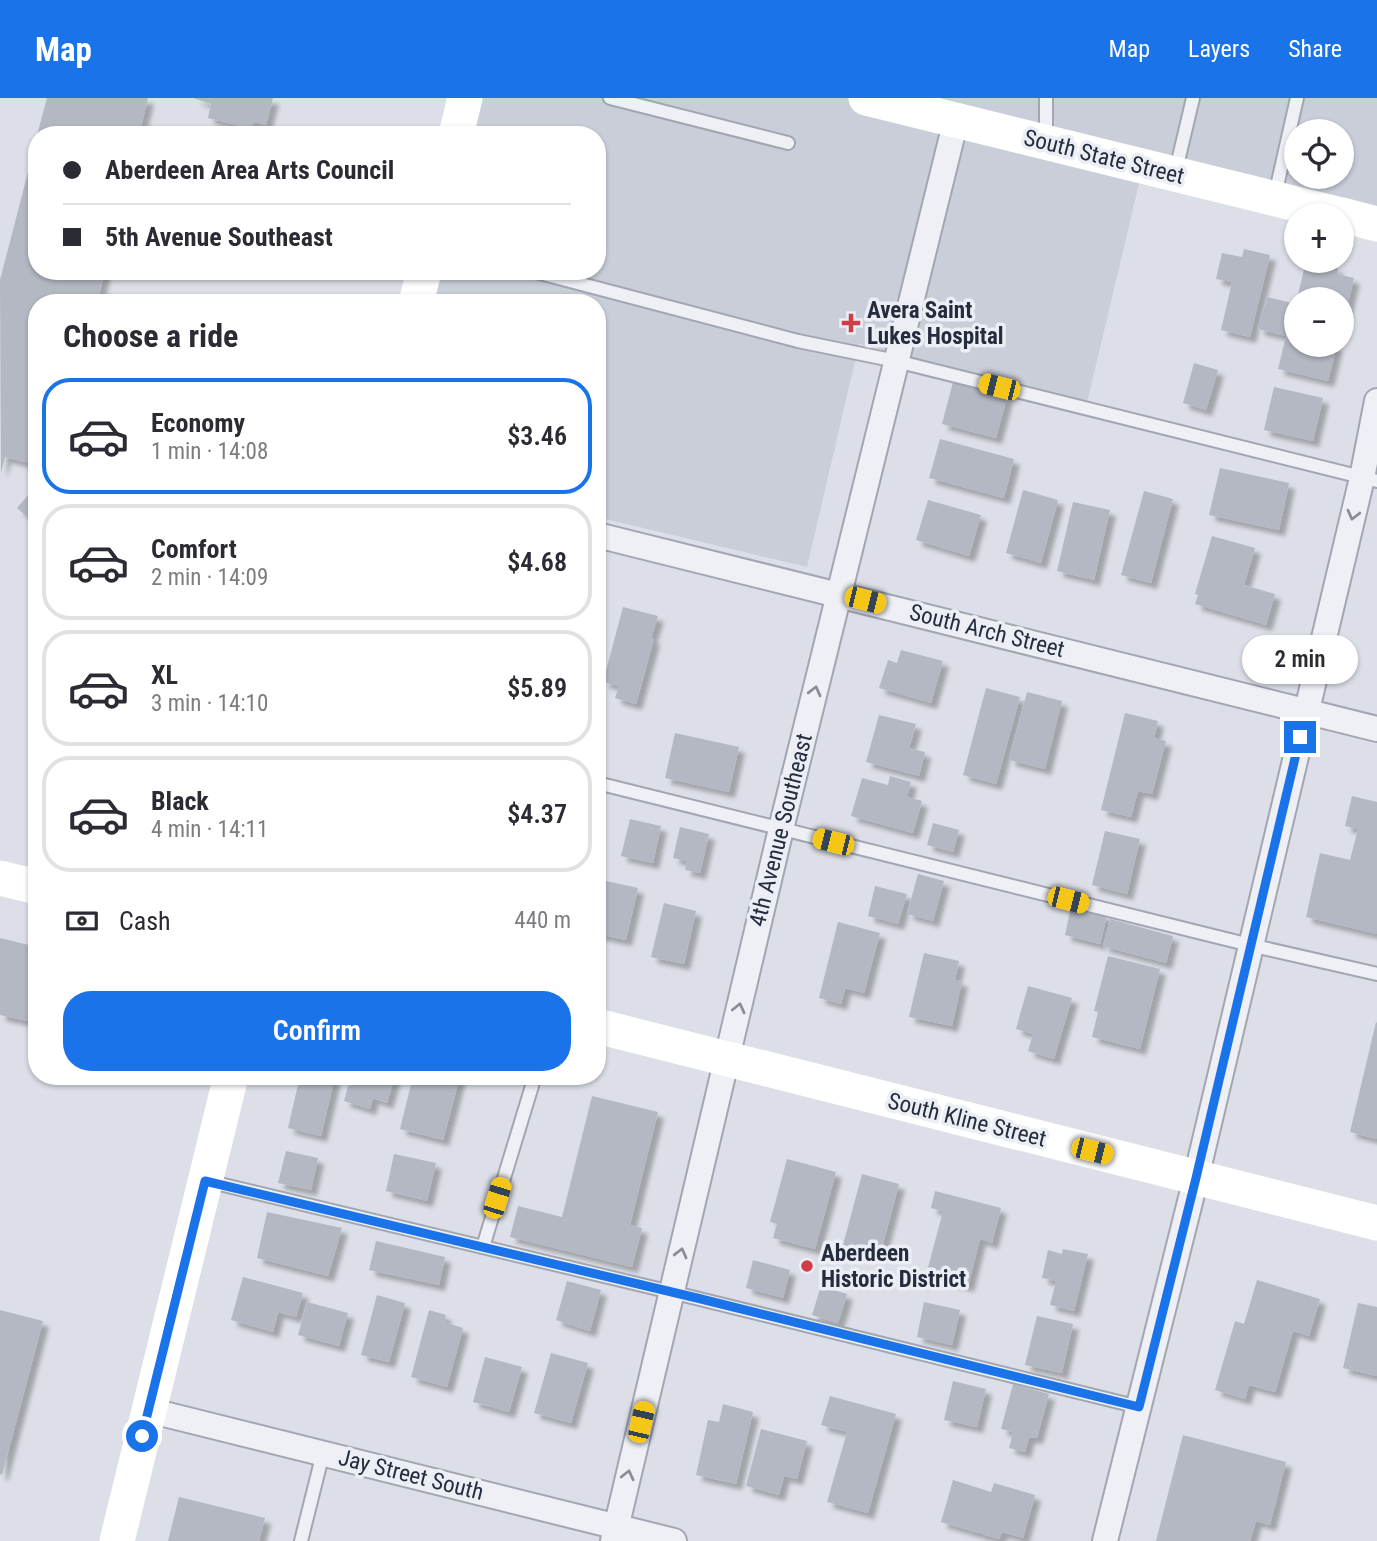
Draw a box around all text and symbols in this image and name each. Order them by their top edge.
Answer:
text: Map [35,30,92,69]
text: Map [1109,35,1150,63]
text: Layers [1188,35,1250,63]
text: Share [1288,35,1342,63]
map controls [1284,119,1354,357]
button: locate [1284,119,1354,189]
street label: South State Street [1021,124,1187,190]
text: Aberdeen Area Arts Council [105,155,394,185]
button: + [1284,203,1354,273]
text: 5th Avenue Southeast [105,222,333,252]
button: − [1284,287,1354,357]
place label: Avera Saint Lukes Hospital [867,297,1004,350]
marker: Avera Saint Lukes Hospital [841,313,861,333]
text: Choose a ride [63,317,238,355]
car [977,372,1022,402]
icon: car [67,405,130,468]
text: Economy [151,408,245,438]
text: $3.46 [507,421,567,451]
text: 1 min · 14:08 [151,438,268,465]
one-way arrow [1347,509,1361,521]
icon: car [67,531,130,594]
text: Comfort [151,534,237,564]
text: $4.68 [507,547,567,577]
text: 2 min · 14:09 [151,564,268,591]
car [843,585,888,615]
street label: South Arch Street [907,599,1067,663]
callout: 2 min [1242,636,1358,684]
text: 2 min [1275,646,1325,673]
icon: car [67,657,130,720]
text: XL [151,660,178,690]
text: $5.89 [507,673,567,703]
one-way arrow [807,686,821,698]
text: 3 min · 14:10 [151,690,268,717]
route end [1284,721,1316,753]
street label: 4th Avenue Southeast [744,731,818,929]
icon: car [67,783,130,846]
text: Black [151,786,209,816]
text: $4.37 [507,799,567,829]
text: 4 min · 14:11 [151,816,268,843]
car [811,827,856,857]
car [1046,885,1091,915]
icon: cash [63,902,101,940]
text: Cash [119,906,171,936]
text: 440 m [514,907,571,934]
button: Confirm [63,991,571,1071]
one-way arrow [731,1002,745,1014]
street label: South Kline Street [885,1087,1049,1153]
car [1070,1136,1115,1166]
car [481,1175,514,1221]
place label: Aberdeen Historic District [821,1240,966,1293]
one-way arrow [672,1247,687,1259]
marker: Aberdeen Historic District [799,1258,815,1274]
car [627,1399,656,1445]
route start [126,1420,158,1452]
street label: Jay Street South [336,1444,486,1506]
one-way arrow [620,1469,635,1481]

